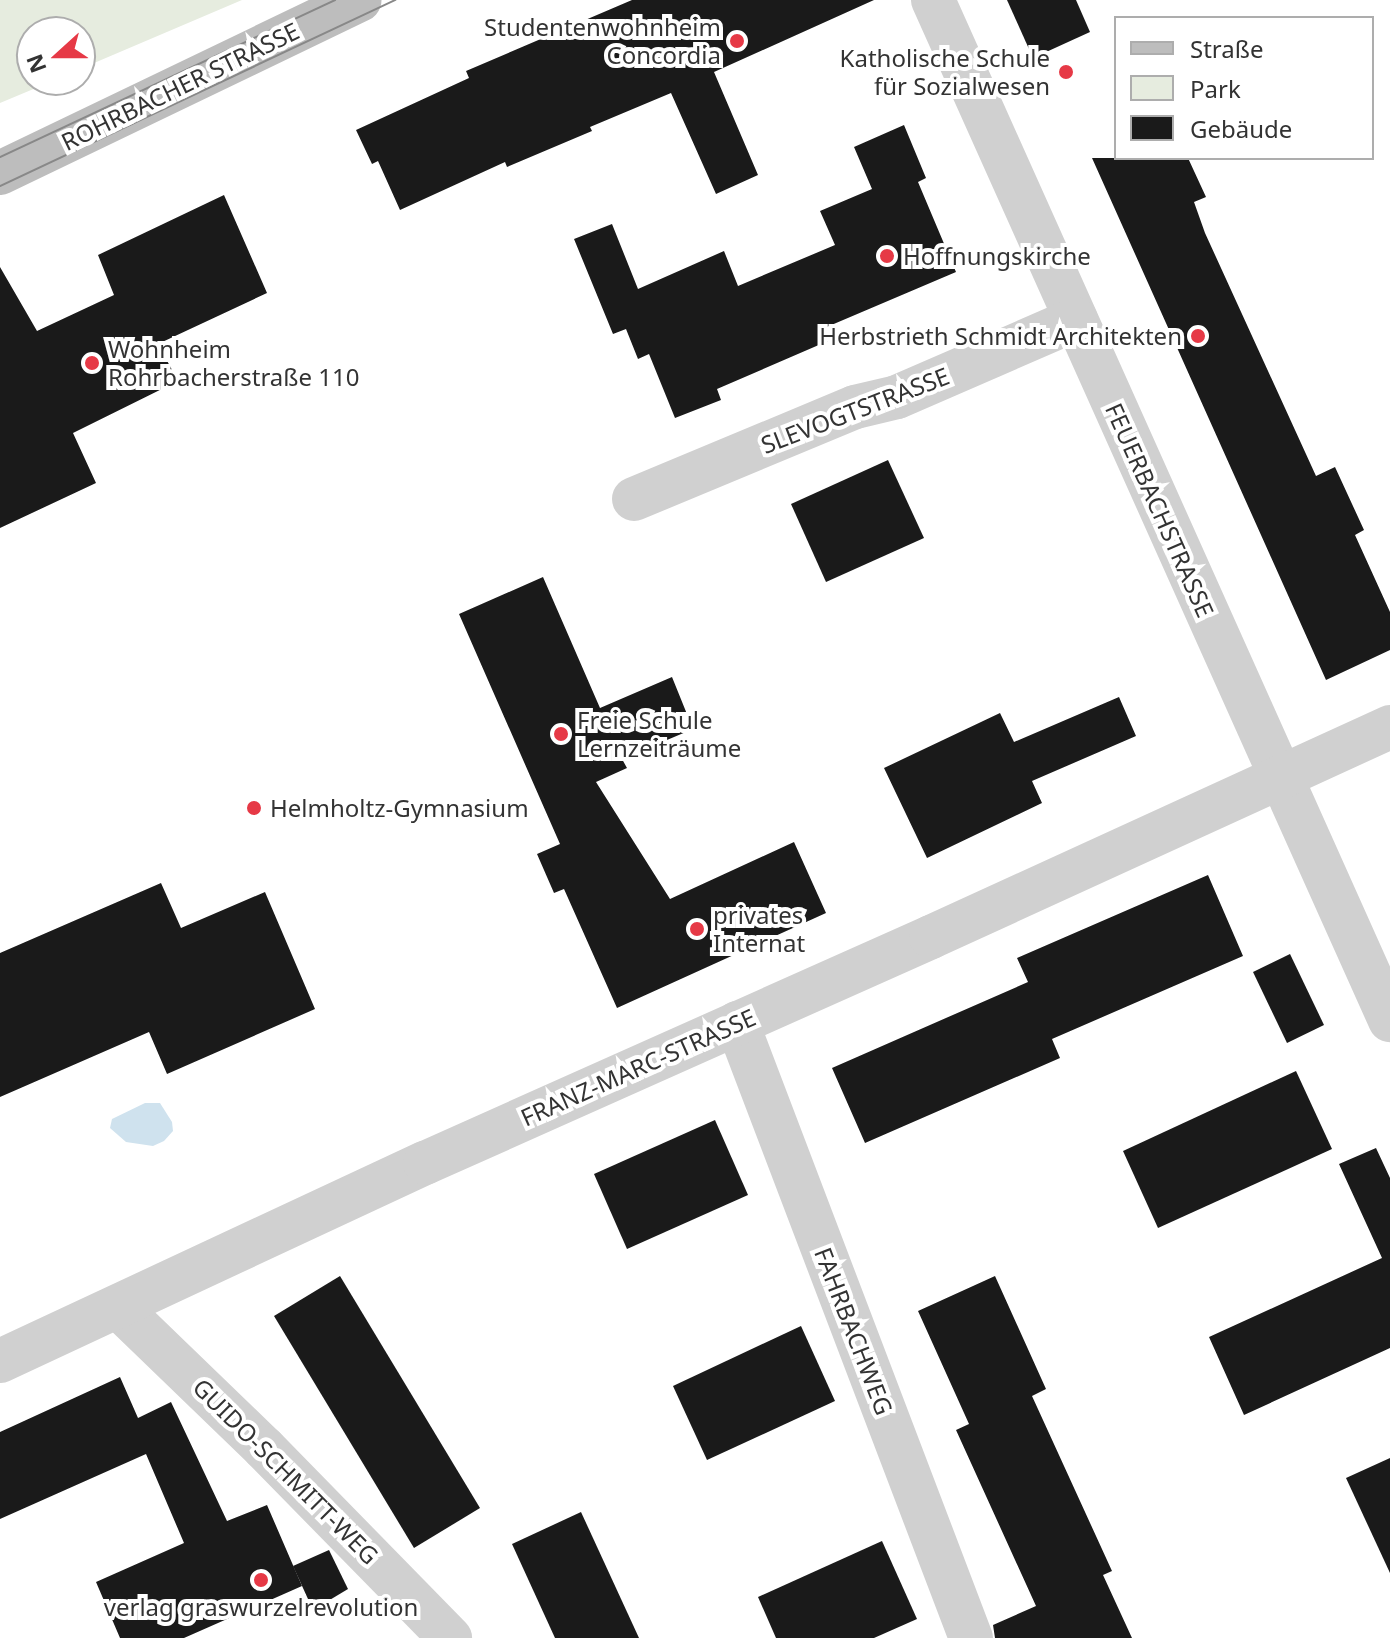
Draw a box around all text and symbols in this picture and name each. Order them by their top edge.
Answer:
place label: Studentenwohnheim Concordia [484,13,721,69]
north arrow [16,16,96,96]
street label: ROHRBACHER STRASSE [56,16,304,156]
legend [1114,16,1374,160]
marker: Studentenwohnheim Concordia [728,32,746,50]
text: Straße [1190,32,1263,65]
place label: Katholische Schule für Sozialwesen [840,44,1050,100]
text: N [18,50,53,78]
marker: Katholische Schule für Sozialwesen [1057,63,1075,81]
text: Park [1190,72,1241,105]
text: Gebäude [1190,112,1292,145]
place label: Hoffnungskirche [903,242,1091,270]
marker: Hoffnungskirche [878,247,896,265]
place label: Herbstrieth Schmidt Architekten [819,322,1182,350]
marker: Herbstrieth Schmidt Architekten [1189,327,1207,345]
place label: Wohnheim Rohrbacherstraße 110 [108,335,359,391]
marker: Wohnheim Rohrbacherstraße 110 [83,354,101,372]
street label: SLEVOGTSTRASSE [757,361,953,459]
street label: FEUERBACHSTRASSE [1100,398,1220,622]
place label: Freie Schule Lernzeiträume [577,706,741,762]
marker: Freie Schule Lernzeiträume [552,725,570,743]
place label: Helmholtz-Gymnasium [270,794,529,822]
marker: Helmholtz-Gymnasium [245,799,263,817]
place label: privates Internat [713,901,805,957]
marker: privates Internat [688,920,706,938]
street label: FRANZ-MARC-STRASSE [516,1002,760,1132]
street label: FAHRBACHWEG [809,1243,899,1419]
street label: GUIDO-SCHMITT-WEG [187,1372,385,1570]
marker: verlag graswurzelrevolution [252,1571,270,1589]
place label: verlag graswurzelrevolution [104,1593,418,1621]

